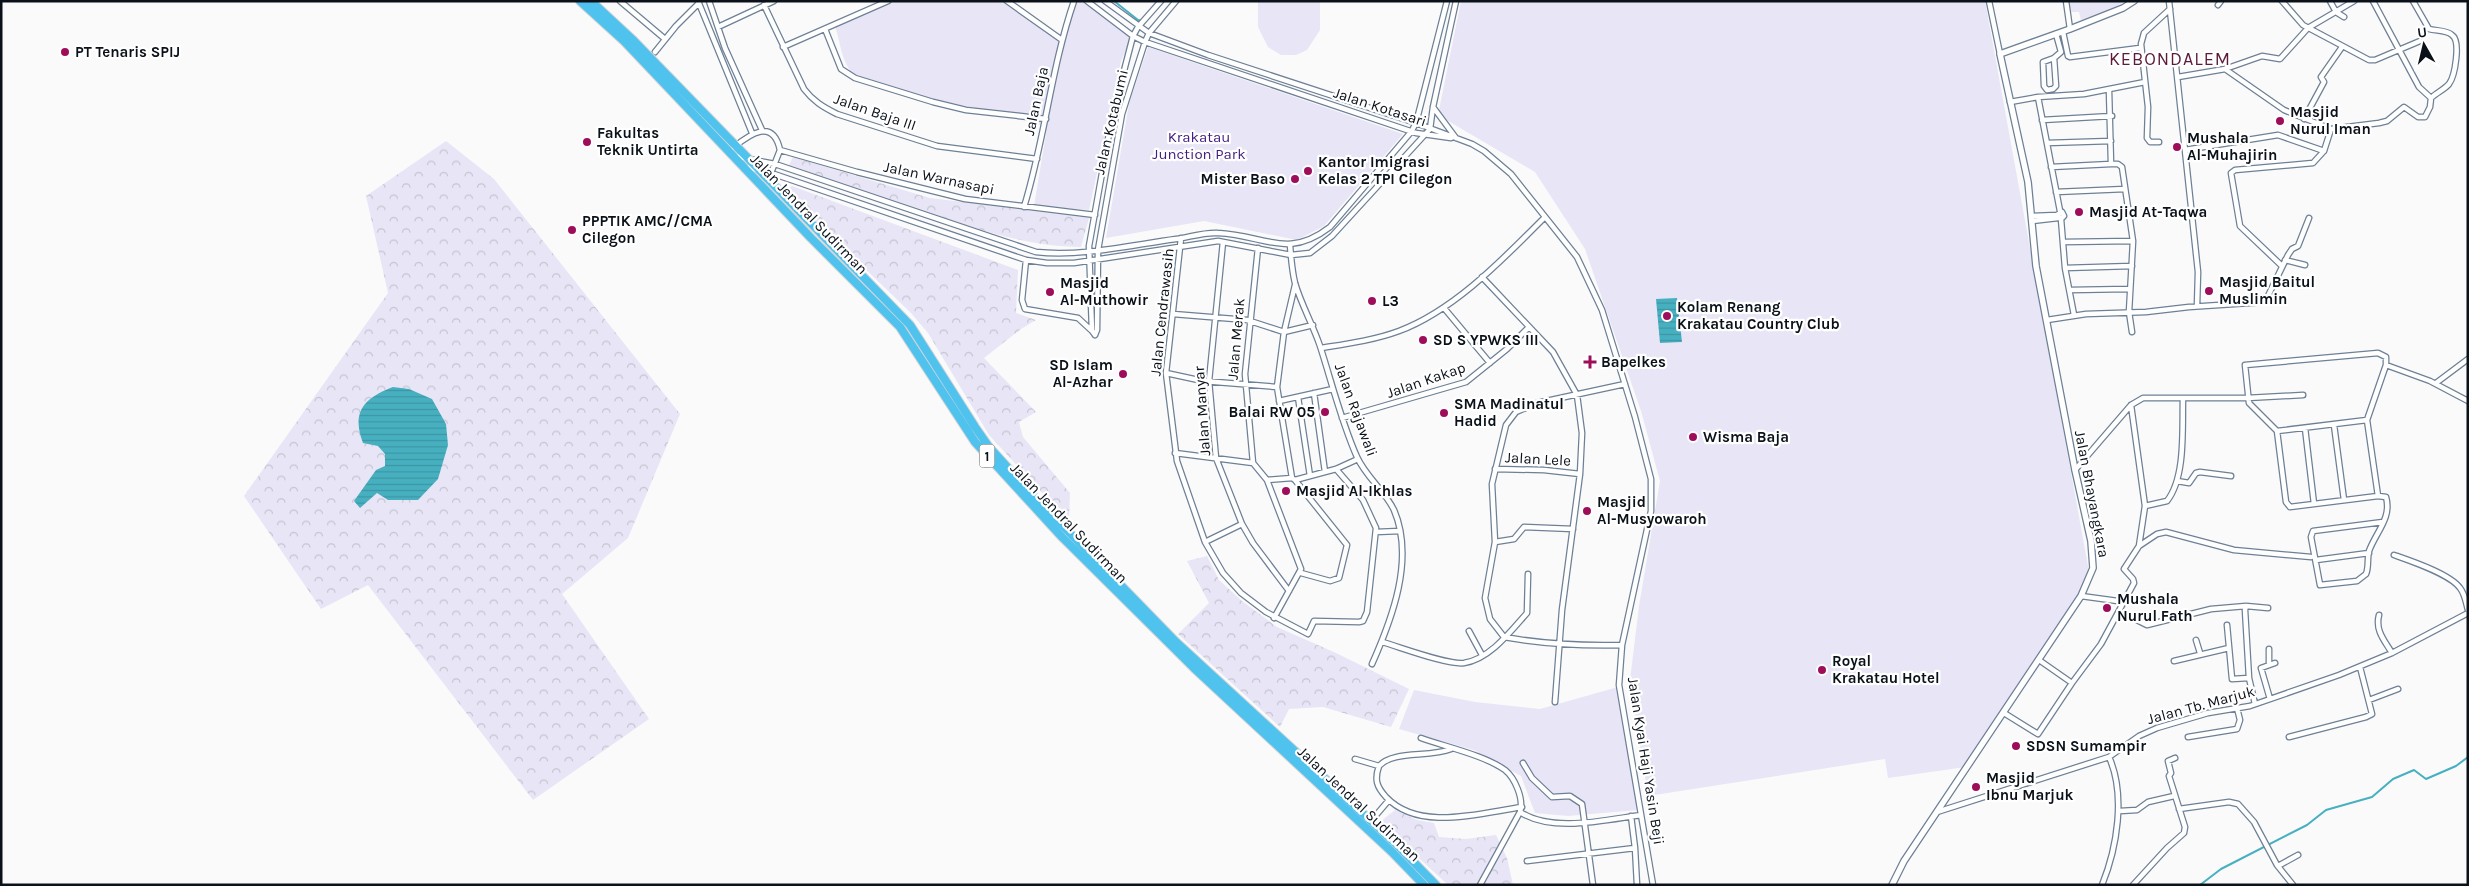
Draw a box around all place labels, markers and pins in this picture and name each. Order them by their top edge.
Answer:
place label: PT Tenaris SPIJ [75,43,180,61]
marker: PT Tenaris SPIJ [59,46,71,58]
place label: Masjid Nurul Iman [2290,103,2371,138]
marker: Masjid Nurul Iman [2274,115,2286,127]
place label: Fakultas Teknik Untirta [597,124,699,159]
place label: Mushala Al-Muhajirin [2187,129,2277,164]
marker: Fakultas Teknik Untirta [581,136,593,148]
marker: Mushala Al-Muhajirin [2171,141,2183,153]
place label: Kantor Imigrasi Kelas 2 TPI Cilegon [1318,153,1452,188]
marker: Kantor Imigrasi Kelas 2 TPI Cilegon [1302,165,1314,177]
place label: Mister Baso [1201,170,1285,188]
marker: Mister Baso [1289,173,1301,185]
place label: Masjid At-Taqwa [2089,203,2207,221]
marker: Masjid At-Taqwa [2073,206,2085,218]
place label: PPPTIK AMC//CMA Cilegon [582,212,713,247]
marker: PPPTIK AMC//CMA Cilegon [566,224,578,236]
place label: Masjid Baitul Muslimin [2219,273,2315,308]
place label: Masjid Al-Muthowir [1060,274,1148,309]
marker: Masjid Baitul Muslimin [2203,285,2215,297]
marker: Masjid Al-Muthowir [1044,286,1056,298]
place label: L3 [1382,292,1399,310]
marker: L3 [1366,295,1378,307]
place label: Kolam Renang Krakatau Country Club [1677,298,1840,333]
marker: Kolam Renang Krakatau Country Club [1661,310,1673,322]
place label: SD S YPWKS III [1433,331,1539,349]
marker: SD S YPWKS III [1417,334,1429,346]
place label: Bapelkes [1601,353,1666,371]
marker: Bapelkes [1583,355,1597,369]
place label: SD Islam Al-Azhar [1049,356,1113,391]
marker: SD Islam Al-Azhar [1117,368,1129,380]
place label: SMA Madinatul Hadid [1454,395,1564,430]
place label: Balai RW 05 [1229,403,1315,421]
marker: Balai RW 05 [1319,406,1331,418]
marker: SMA Madinatul Hadid [1438,407,1450,419]
place label: Wisma Baja [1703,428,1789,446]
marker: Wisma Baja [1687,431,1699,443]
place label: Masjid Al-Ikhlas [1296,482,1412,500]
marker: Masjid Al-Ikhlas [1280,485,1292,497]
place label: Masjid Al-Musyowaroh [1597,493,1707,528]
marker: Masjid Al-Musyowaroh [1581,505,1593,517]
place label: Mushala Nurul Fath [2117,590,2193,625]
marker: Mushala Nurul Fath [2101,602,2113,614]
place label: Royal Krakatau Hotel [1832,652,1940,687]
marker: Royal Krakatau Hotel [1816,664,1828,676]
place label: SDSN Sumampir [2026,737,2146,755]
marker: SDSN Sumampir [2010,740,2022,752]
place label: Masjid Ibnu Marjuk [1986,769,2074,804]
marker: Masjid Ibnu Marjuk [1970,781,1982,793]

